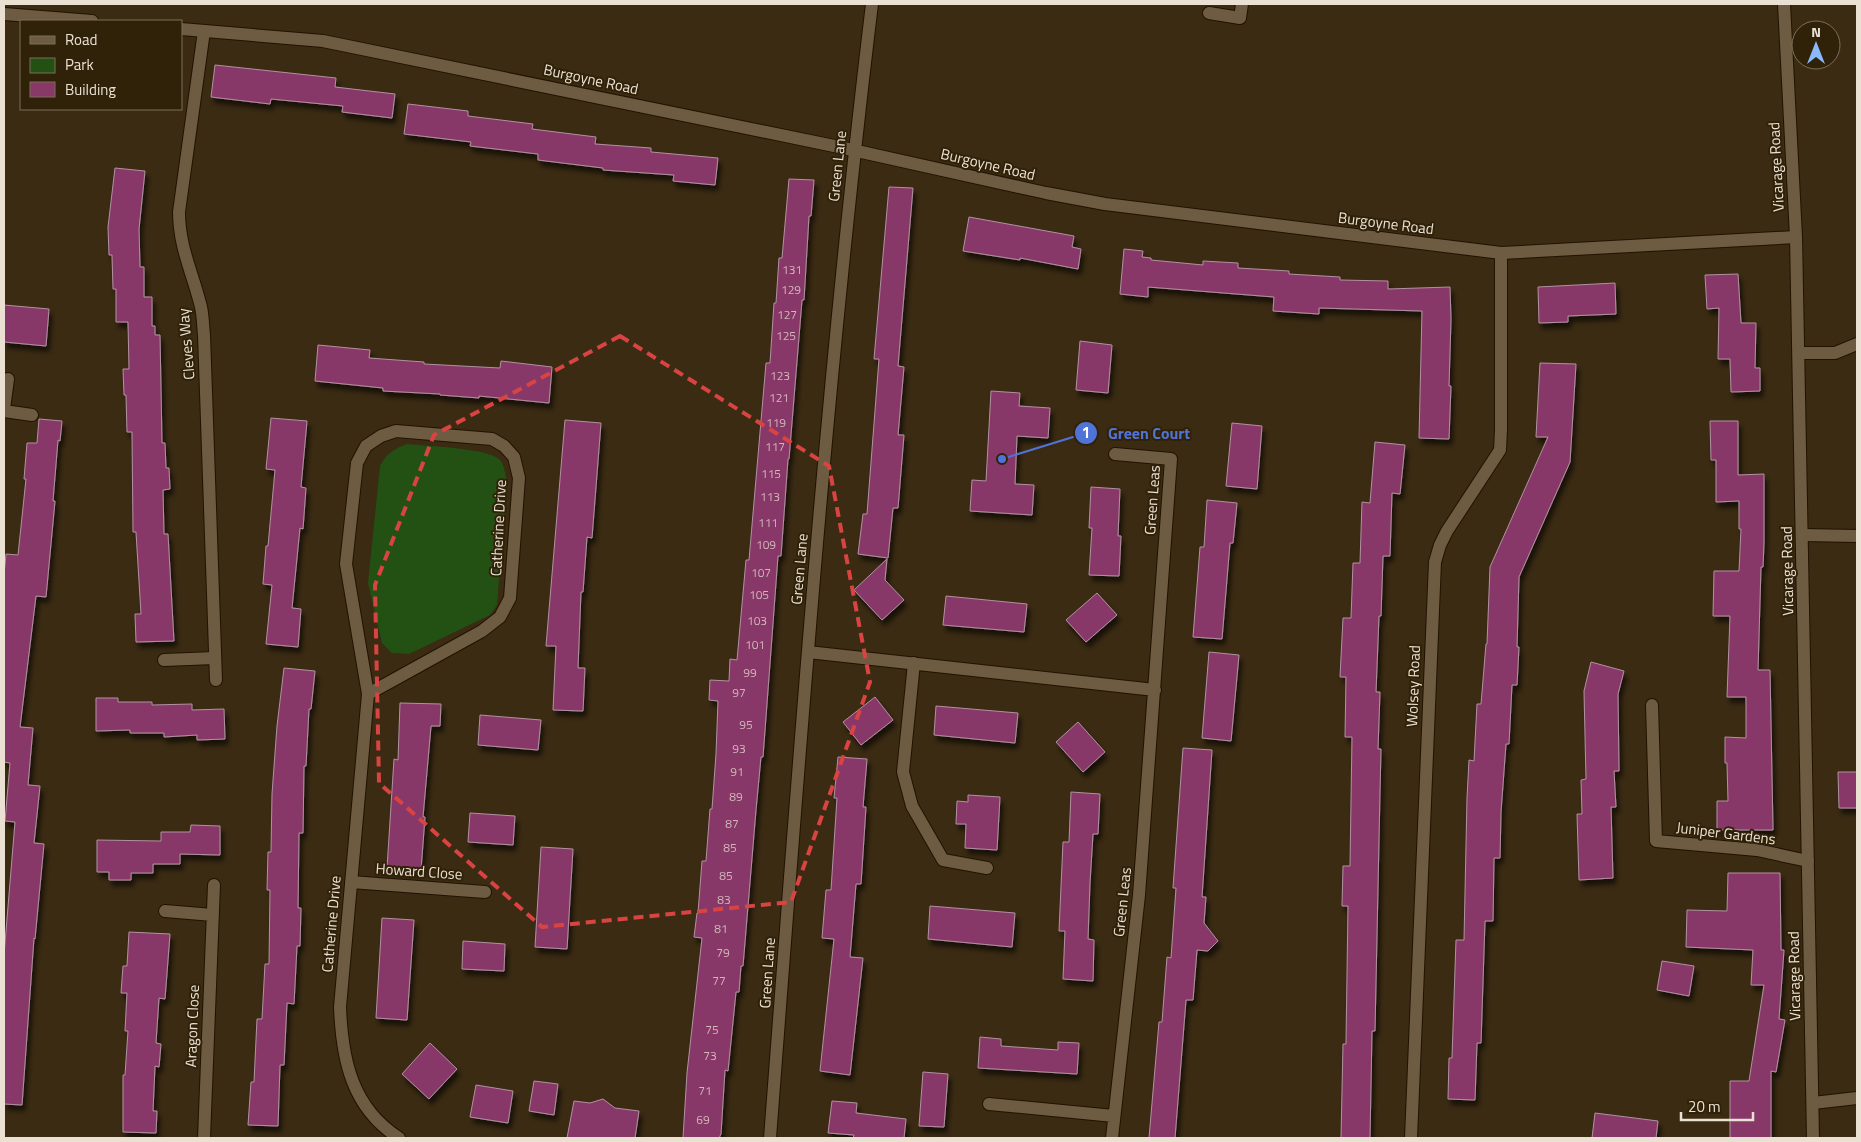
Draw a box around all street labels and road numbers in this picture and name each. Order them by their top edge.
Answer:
street label: Burgoyne Road [541,58,641,100]
street label: Vicarage Road [1762,122,1790,212]
street label: Green Lane [822,129,852,203]
street label: Burgoyne Road [938,142,1038,186]
street label: Burgoyne Road [1337,206,1435,240]
street label: Cleves Way [171,307,201,381]
street label: Green Leas [1138,464,1166,536]
street label: Catherine Drive [484,479,512,577]
street label: Vicarage Road [1775,526,1799,616]
street label: Green Lane [784,533,814,605]
street label: Wolsey Road [1400,645,1426,727]
street label: Juniper Gardens [1675,815,1777,851]
street label: Howard Close [375,856,463,886]
street label: Green Leas [1107,866,1137,938]
street label: Catherine Drive [315,875,347,973]
street label: Vicarage Road [1782,931,1806,1021]
street label: Green Lane [753,937,781,1009]
street label: Aragon Close [179,984,205,1068]

